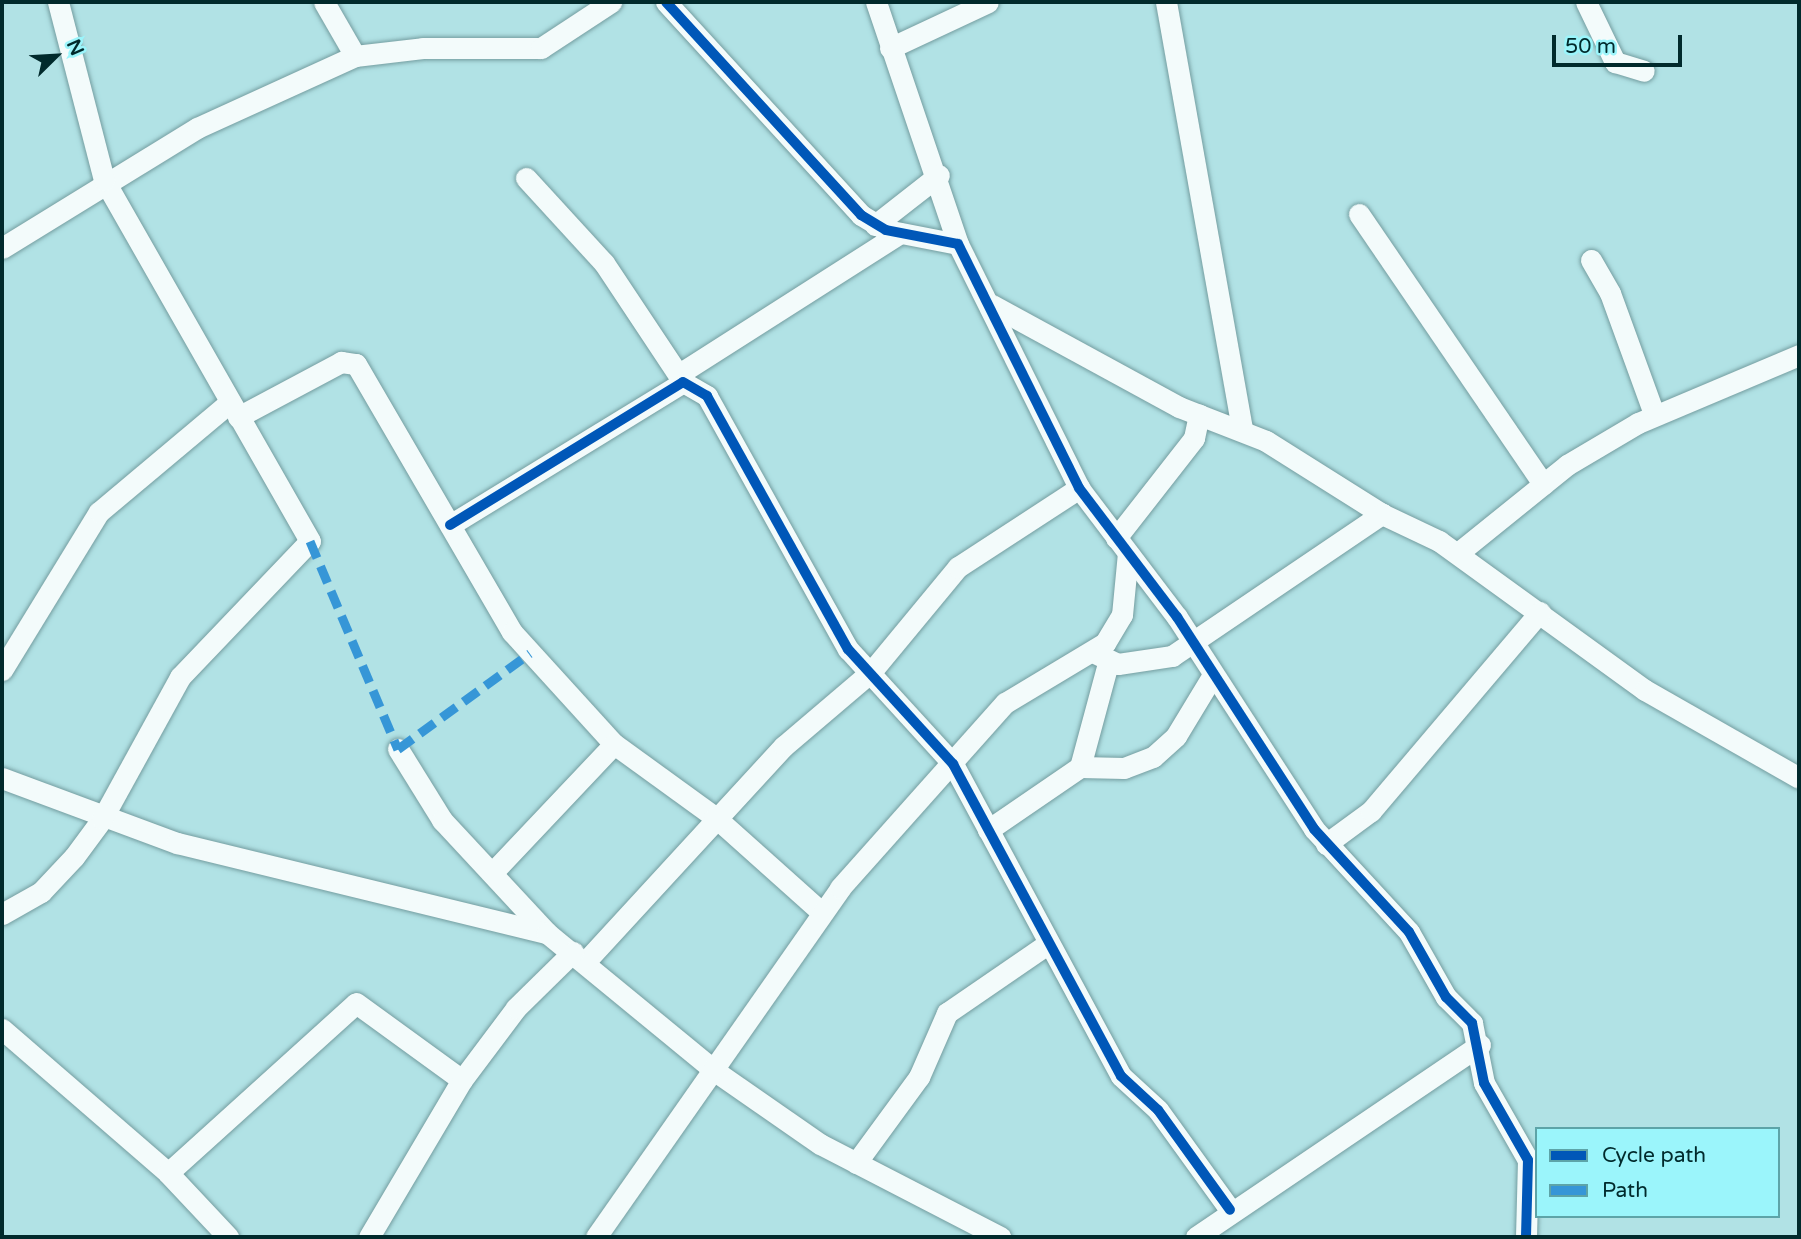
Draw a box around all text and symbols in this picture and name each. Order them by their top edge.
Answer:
north arrow [21,21,91,91]
scale bar [1556,21,1686,65]
text: 50 m [1565,34,1616,59]
text: N [62,36,88,59]
legend [1535,1127,1780,1218]
text: Cycle path [1602,1143,1706,1168]
text: Path [1602,1178,1648,1203]

